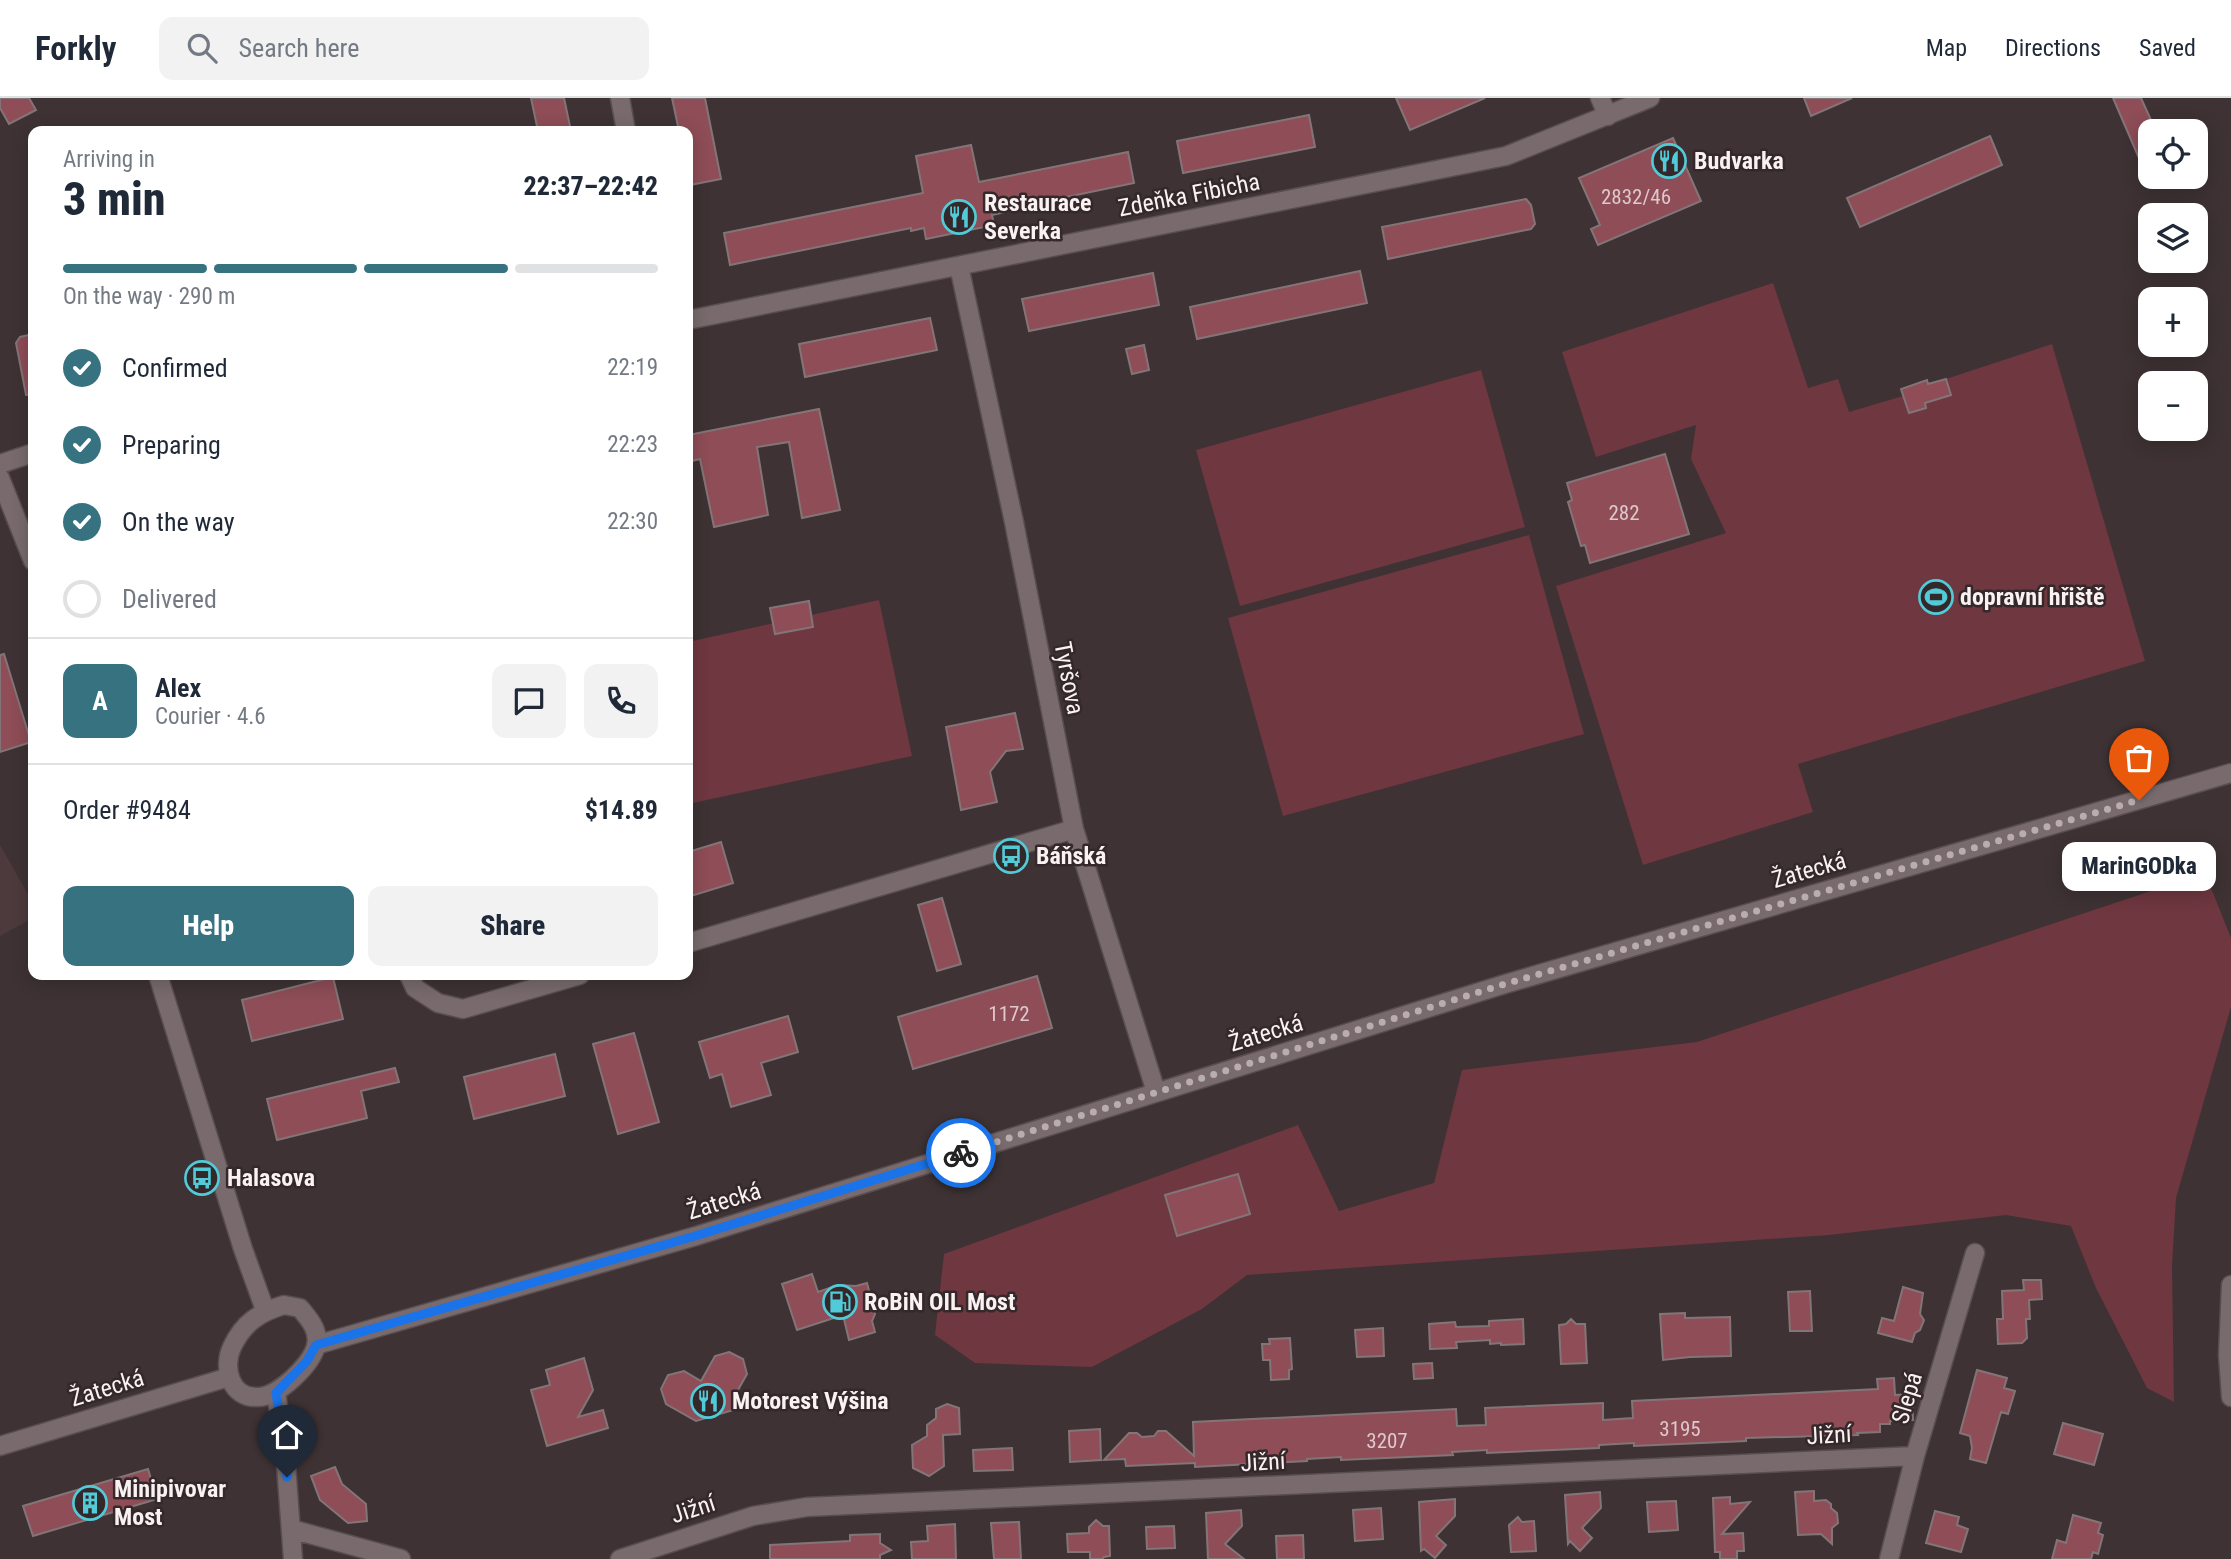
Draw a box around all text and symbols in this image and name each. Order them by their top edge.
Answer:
search box [159,17,649,80]
text: Forkly [35,29,117,68]
icon: search [183,29,221,67]
text: Search here [239,33,359,63]
text: Map [1926,34,1967,62]
text: Directions [2005,34,2101,62]
text: Saved [2139,34,2196,62]
map controls [2138,119,2208,441]
button: locate [2138,119,2208,189]
restaurant icon: Budvarka [1650,142,1688,180]
text: Arriving in [63,146,155,173]
place label: Budvarka [1694,147,1784,175]
street label: Zdeňka Fibicha [1116,168,1262,222]
text: 22:37–22:42 [524,171,658,201]
text: 3 min [63,172,166,226]
house number: 2832/46 [1601,185,1671,209]
place label: Restaurace Severka [984,189,1092,245]
restaurant icon: Restaurace Severka [940,198,978,236]
button: layers [2138,203,2208,273]
text: On the way · 290 m [63,283,235,310]
button: + [2138,287,2208,357]
icon: check [63,349,101,387]
text: Confirmed [122,353,228,383]
text: 22:19 [607,354,658,381]
button: − [2138,371,2208,441]
icon: check [63,426,101,464]
text: Preparing [122,430,221,460]
text: 22:23 [607,431,658,458]
house number: 282 [1608,501,1640,525]
icon: check [63,503,101,541]
text: On the way [122,507,235,537]
text: 22:30 [607,508,658,535]
sports icon: dopravní hřiště [1917,578,1955,616]
place label: dopravní hřiště [1960,583,2104,611]
text: Delivered [122,584,217,614]
street label: Tyršova [1048,639,1090,717]
button: chat [492,664,566,738]
button: phone [584,664,658,738]
text: Alex [155,673,201,703]
text: A [92,686,108,716]
text: Courier · 4.6 [155,703,266,730]
pin [2109,728,2169,800]
icon: bag [2120,739,2158,777]
text: Order #9484 [63,795,191,825]
text: $14.89 [585,795,658,825]
bus stop icon: Báňská [992,837,1030,875]
place label: Báňská [1036,842,1106,870]
callout: MarinGODka [2062,842,2216,891]
street label: Žatecká [1769,846,1849,894]
text: MarinGODka [2081,853,2197,880]
button: Help [63,886,354,966]
button: Share [368,886,658,966]
house number: 1172 [988,1002,1030,1026]
street label: Žatecká [1226,1009,1306,1057]
courier [926,1118,996,1188]
icon: bike [942,1134,980,1172]
bus stop icon: Halasova [183,1159,221,1197]
place label: Halasova [227,1164,315,1192]
street label: Žatecká [684,1177,764,1225]
fuel station icon: RoBiN OIL Most [821,1283,859,1321]
place label: RoBiN OIL Most [864,1288,1015,1316]
street label: Žatecká [67,1364,147,1412]
street label: Slepá [1886,1369,1928,1427]
restaurant icon: Motorest Výšina [689,1382,727,1420]
place label: Motorest Výšina [732,1387,889,1415]
pin [257,1405,317,1477]
icon: home [268,1416,306,1454]
house number: 3195 [1659,1417,1701,1441]
street label: Jižní [1806,1420,1854,1450]
house number: 3207 [1366,1429,1408,1453]
street label: Jižní [1240,1447,1288,1477]
place label: Minipivovar Most [114,1475,226,1531]
building icon: Minipivovar Most [71,1484,109,1522]
street label: Jižní [667,1488,720,1529]

